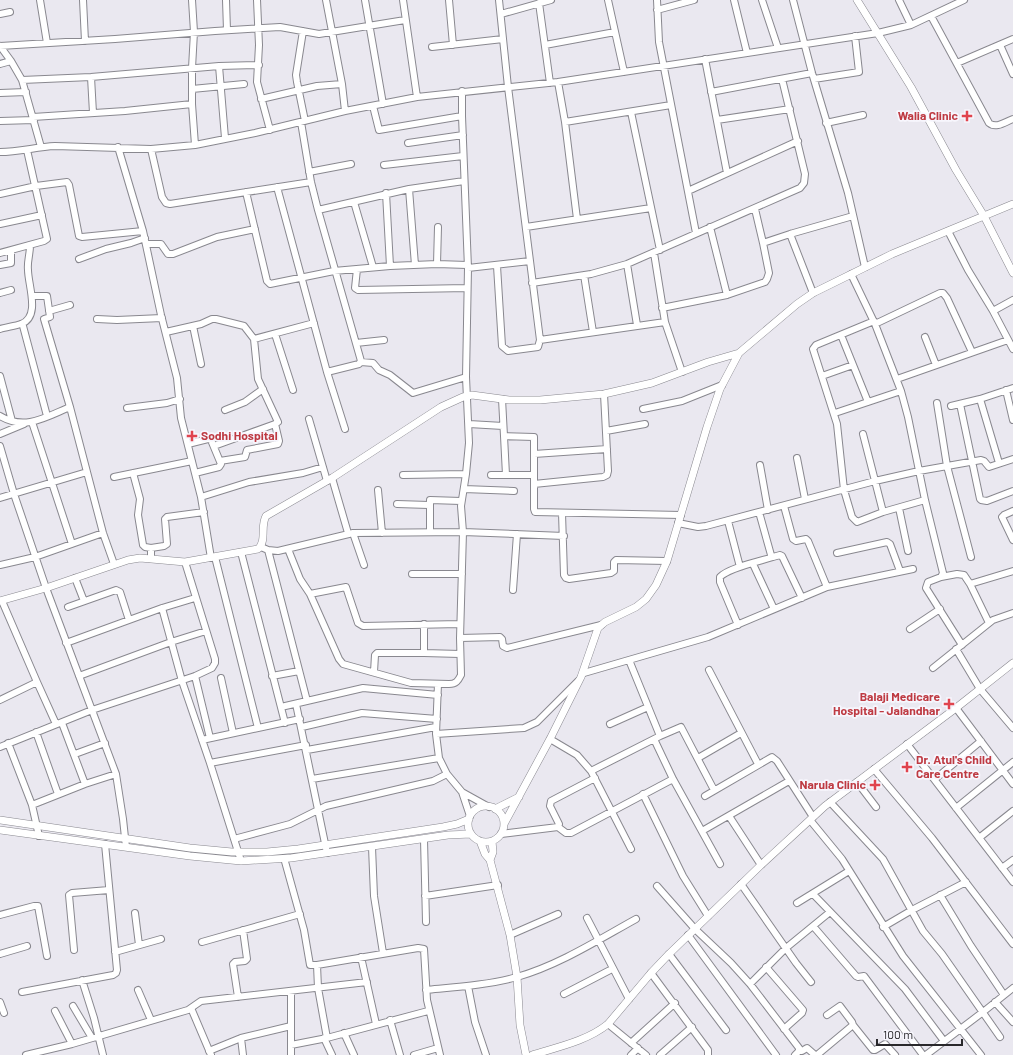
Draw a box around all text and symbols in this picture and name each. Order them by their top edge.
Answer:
place label: Walia Clinic [898,108,959,122]
marker: Walia Clinic [961,110,973,122]
place label: Sodhi Hospital [201,428,278,442]
marker: Sodhi Hospital [186,430,198,442]
place label: Balaji Medicare Hospital - Jalandhar [833,689,940,717]
marker: Balaji Medicare Hospital - Jalandhar [943,698,955,710]
place label: Dr. Atul's Child Care Centre [916,752,992,780]
marker: Dr. Atul's Child Care Centre [901,761,913,773]
place label: Narula Clinic [800,777,867,791]
marker: Narula Clinic [869,779,881,791]
scale bar [877,1021,962,1047]
text: 100 m [883,1027,913,1041]

